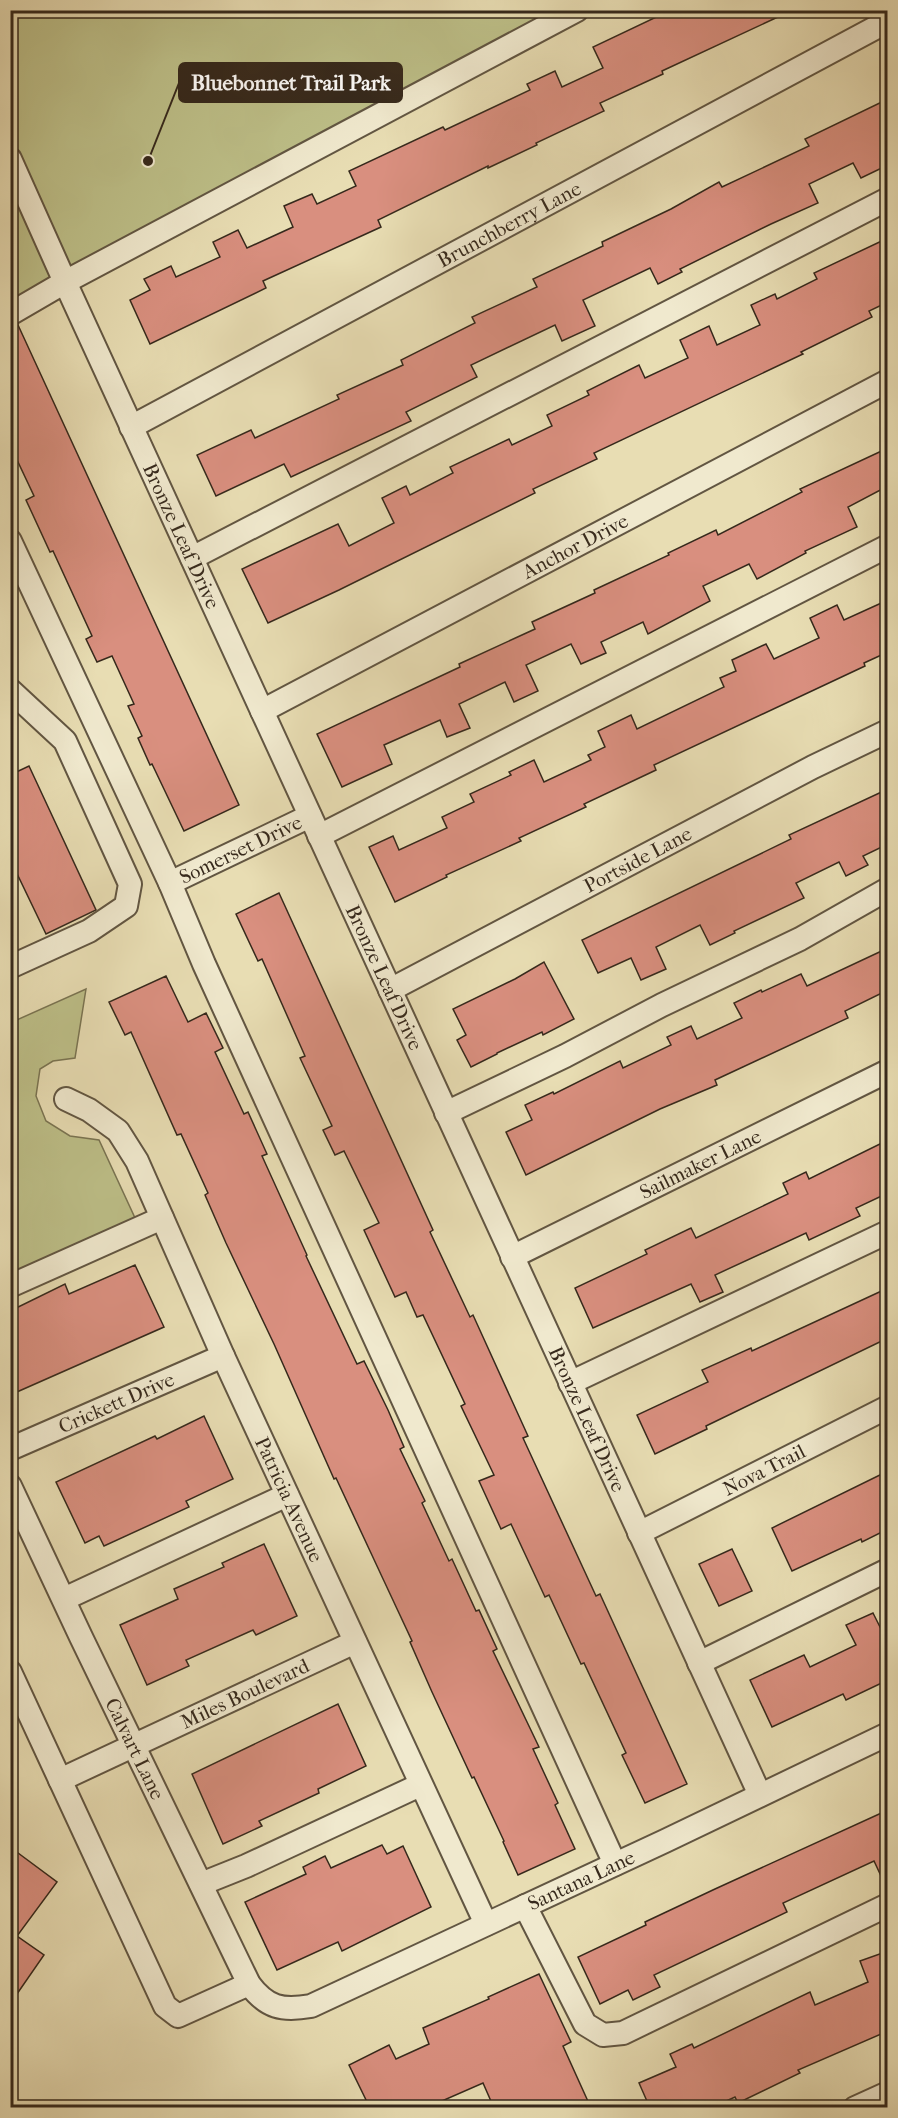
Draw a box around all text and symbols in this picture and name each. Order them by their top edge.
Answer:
callout: Bluebonnet Trail Park [179,63,402,102]
text: Bluebonnet Trail Park [191,71,392,95]
street label: Brunchberry Lane [434,177,585,272]
street label: Bronze Leaf Drive [138,460,224,612]
street label: Anchor Drive [518,509,632,584]
street label: Somerset Drive [176,811,306,889]
street label: Portside Lane [580,822,696,898]
street label: Bronze Leaf Drive [341,901,427,1054]
street label: Sailmaker Lane [636,1125,765,1204]
street label: Bronze Leaf Drive [544,1343,630,1496]
street label: Crickett Drive [55,1368,178,1438]
street label: Patricia Avenue [250,1433,328,1566]
street label: Nova Trail [719,1440,810,1501]
street label: Miles Boulevard [177,1654,314,1734]
street label: Calvart Lane [100,1694,169,1804]
street label: Santana Lane [524,1846,639,1915]

